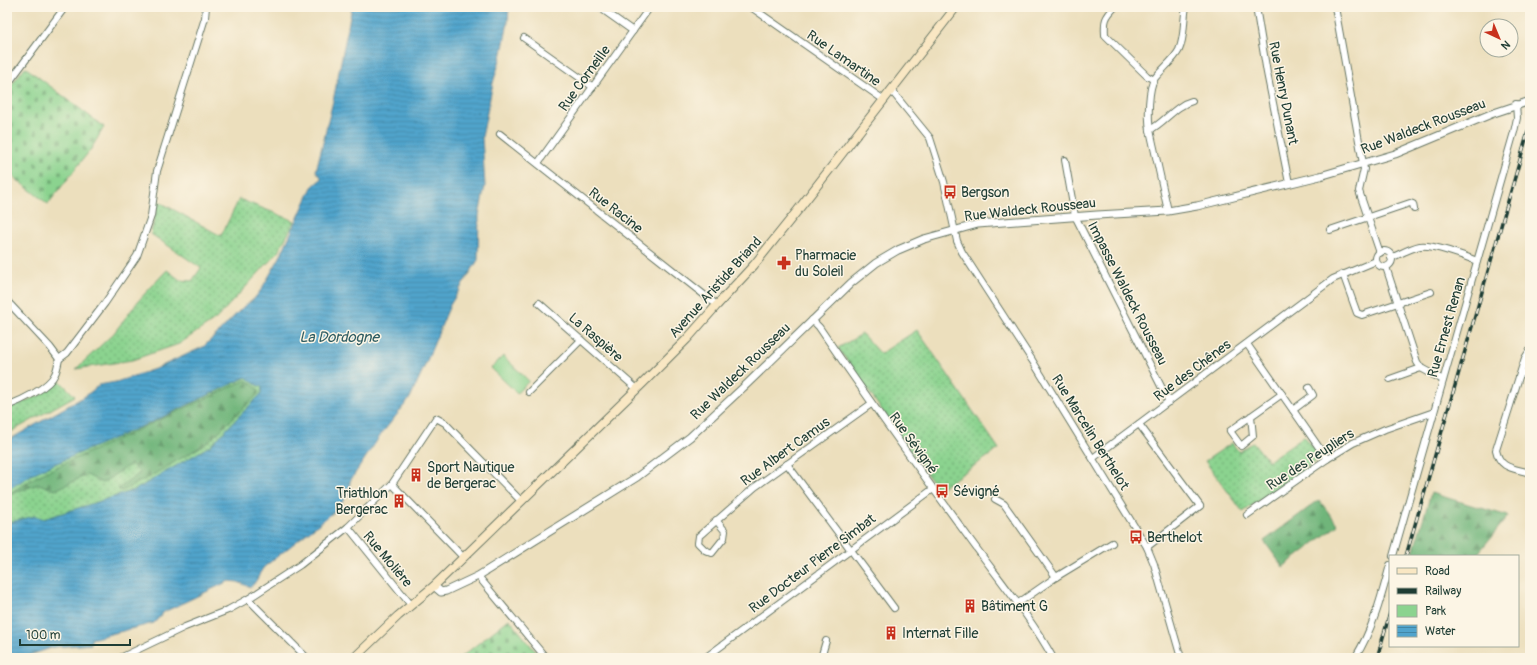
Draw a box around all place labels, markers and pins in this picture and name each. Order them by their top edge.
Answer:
bus stop icon: Bergson [942,184,958,200]
place label: Bergson [961,184,1010,201]
place label: Pharmacie du Soleil [795,247,856,280]
pharmacy icon: Pharmacie du Soleil [776,255,792,271]
place label: Sport Nautique de Bergerac [427,459,514,492]
building icon: Sport Nautique de Bergerac [408,467,424,483]
bus stop icon: Sévigné [934,483,950,499]
place label: Sévigné [953,483,1000,500]
place label: Triathlon Bergerac [336,485,388,518]
building icon: Triathlon Bergerac [391,493,407,509]
bus stop icon: Berthelot [1128,529,1144,545]
place label: Berthelot [1147,529,1203,546]
building icon: Bâtiment G [962,598,978,614]
place label: Bâtiment G [981,598,1048,615]
building icon: Internat Fille [883,625,899,641]
place label: Internat Fille [902,625,979,642]

